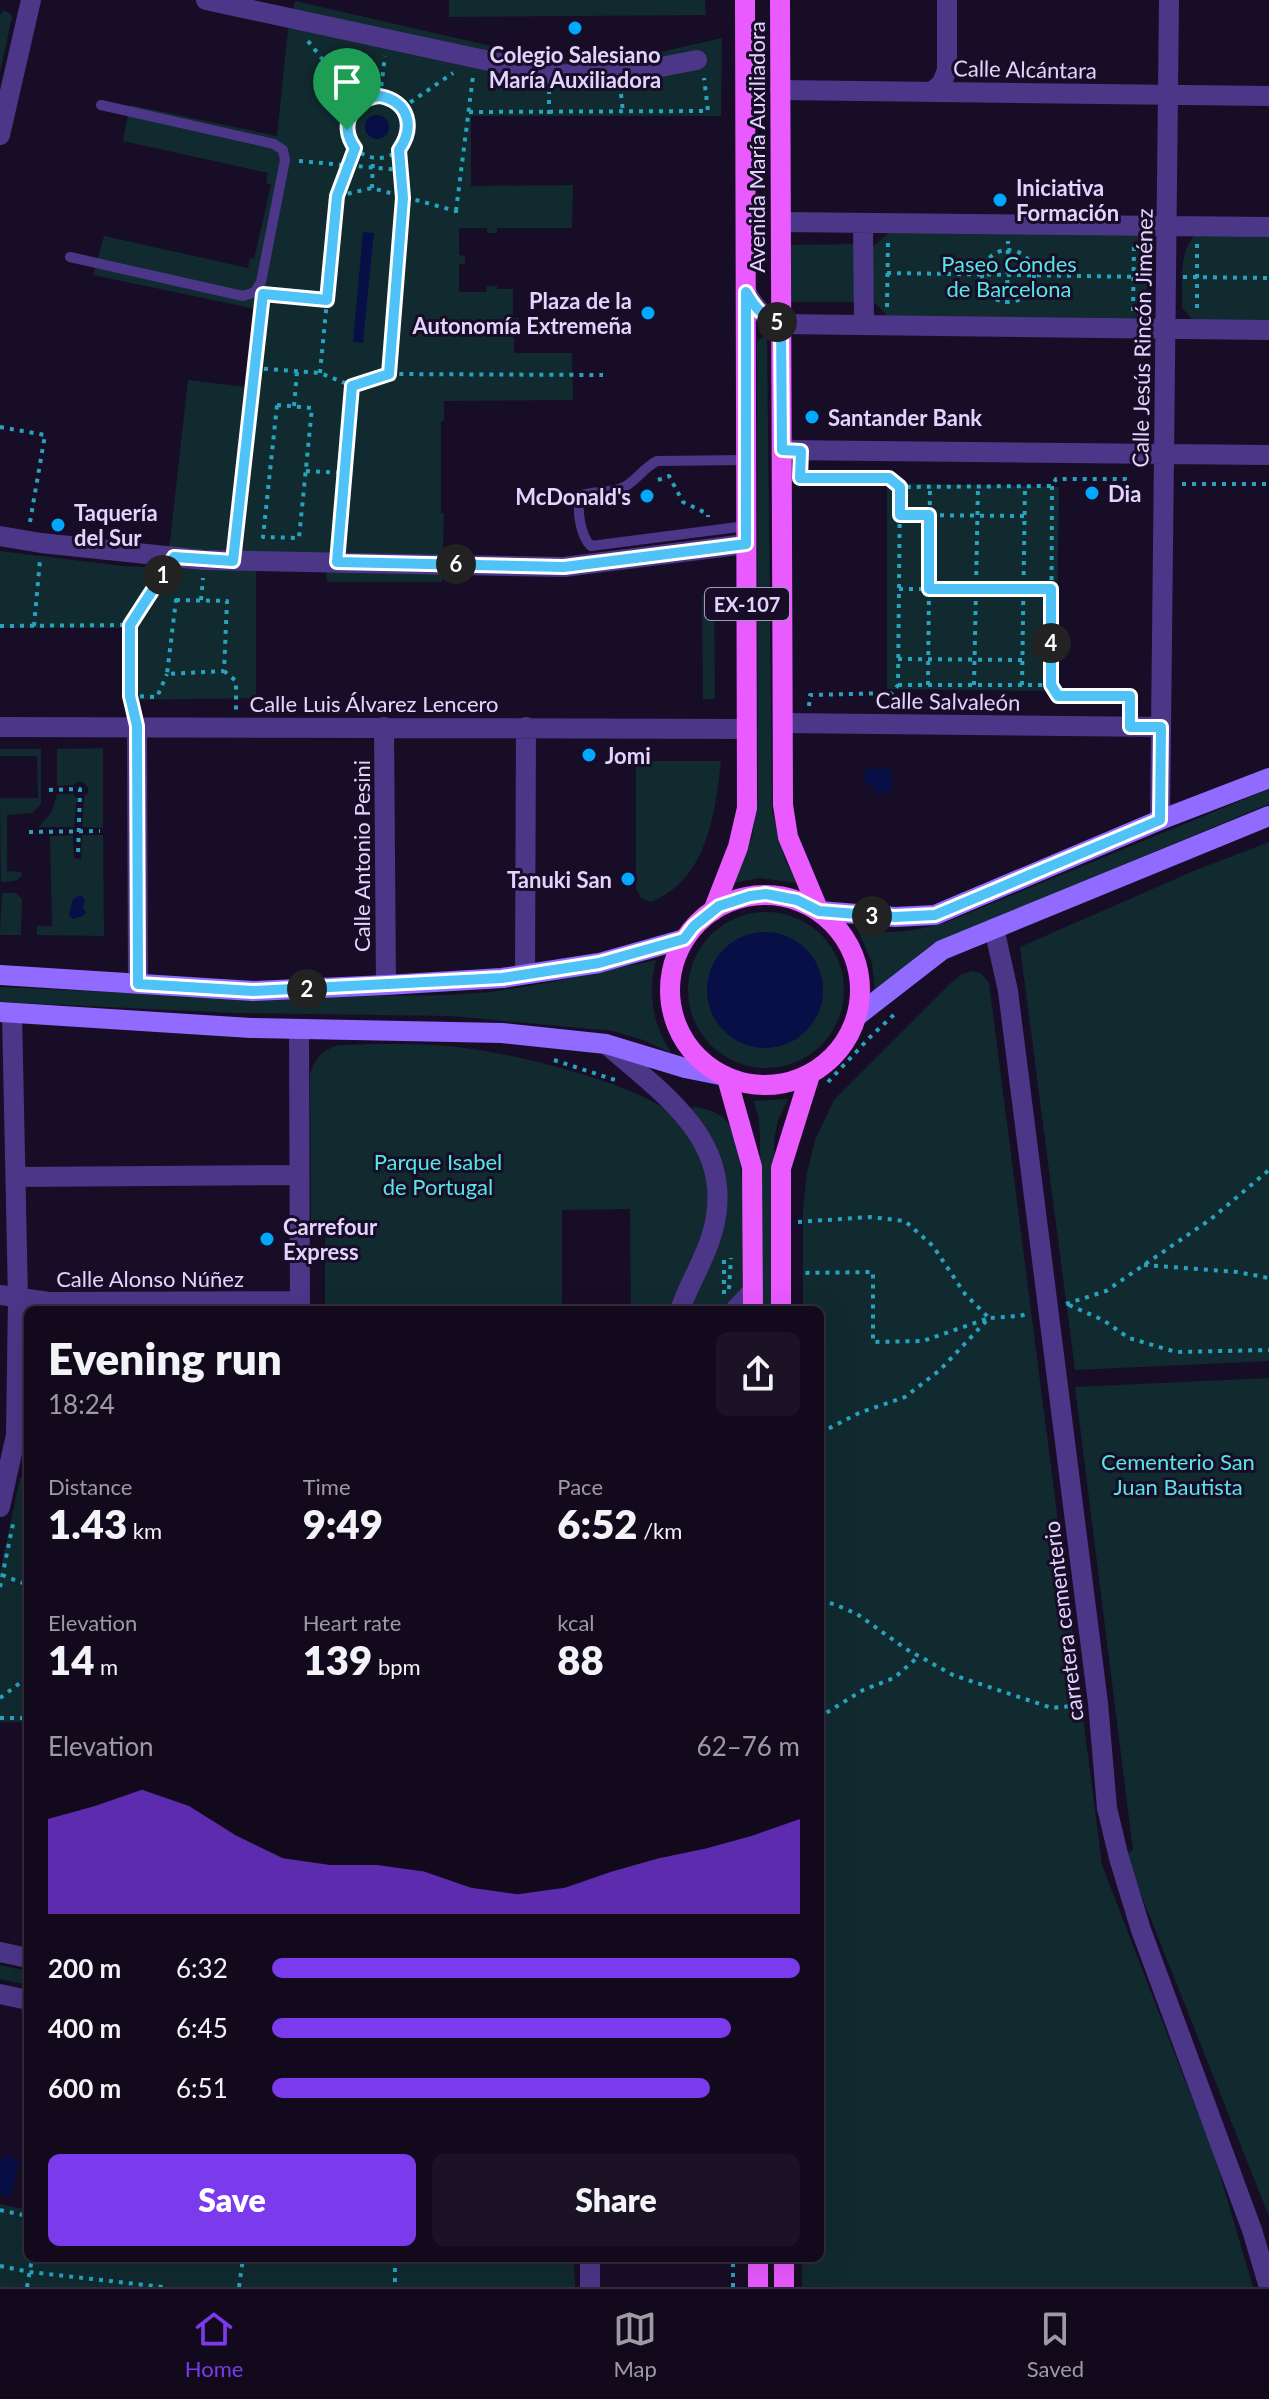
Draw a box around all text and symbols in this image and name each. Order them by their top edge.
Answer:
marker: Colegio Salesiano María Auxiliadora [566,19,584,37]
street label: Avenida María Auxiliadora [743,21,770,273]
place label: Colegio Salesiano María Auxiliadora [489,41,661,93]
pin [313,48,381,130]
street label: Calle Alcántara [953,54,1097,84]
icon: arrive [325,60,369,104]
place label: Iniciativa Formación [1016,174,1119,226]
marker: Iniciativa Formación [991,191,1009,209]
street label: Calle Jesús Rincón Jiménez [1126,208,1158,468]
park label: Paseo Condes de Barcelona [941,250,1077,302]
place label: Plaza de la Autonomía Extremeña [412,287,632,339]
pin: 5 [757,302,797,342]
marker: Plaza de la Autonomía Extremeña [639,304,657,322]
text: 5 [771,308,783,335]
place label: Santander Bank [828,404,982,431]
marker: Santander Bank [803,408,821,426]
place label: Dia [1108,480,1141,507]
place label: McDonald's [515,483,631,510]
marker: Dia [1083,484,1101,502]
marker: McDonald's [638,487,656,505]
place label: Taquería del Sur [74,499,158,551]
marker: Taquería del Sur [49,516,67,534]
pin: 6 [436,544,476,584]
text: 6 [450,550,462,577]
pin: 1 [143,555,183,595]
text: 1 [157,561,169,588]
road number: EX-107 [705,588,789,620]
pin: 4 [1031,623,1071,663]
text: 4 [1045,629,1057,656]
street label: Calle Salvaleón [875,686,1021,716]
street label: Calle Luis Álvarez Lencero [249,690,499,717]
place label: Jomi [605,742,651,769]
marker: Jomi [580,746,598,764]
street label: Calle Antonio Pesini [348,760,375,952]
place label: Tanuki San [507,866,612,893]
marker: Tanuki San [619,870,637,888]
pin: 3 [852,896,892,936]
text: 3 [866,902,878,929]
pin: 2 [287,969,327,1009]
text: 2 [301,975,313,1002]
park label: Parque Isabel de Portugal [374,1148,502,1200]
place label: Carrefour Express [283,1213,378,1265]
marker: Carrefour Express [258,1230,276,1248]
street label: Calle Alonso Núñez [56,1265,244,1292]
text: Evening run [48,1332,282,1384]
button: share [716,1332,800,1416]
text: 18:24 [48,1388,115,1420]
park label: Cementerio San Juan Bautista [1101,1448,1255,1500]
text: Distance [48,1473,132,1500]
text: Time [303,1473,351,1500]
text: Pace [557,1473,603,1500]
text: 1.43 [48,1500,127,1548]
text: 9:49 [303,1500,383,1548]
text: 6:52 [557,1500,638,1548]
text: km [127,1517,162,1544]
text: /km [638,1517,682,1544]
street label: carretera cementerio [1037,1519,1089,1723]
text: Elevation [48,1609,137,1636]
text: Heart rate [303,1609,401,1636]
text: kcal [557,1609,595,1636]
text: 14 [48,1636,94,1684]
text: 139 [303,1636,372,1684]
text: 88 [557,1636,604,1684]
text: m [94,1653,118,1680]
text: bpm [372,1653,421,1680]
text: Elevation [48,1730,154,1762]
text: 62–76 m [697,1730,800,1762]
text: 200 m [48,1952,121,1984]
text: 6:32 [176,1952,228,1984]
text: 400 m [48,2012,121,2044]
text: 6:45 [176,2012,228,2044]
text: 600 m [48,2072,121,2104]
text: 6:51 [176,2072,228,2104]
button: Save [48,2154,416,2246]
button: Share [432,2154,800,2246]
tab: Home [185,2307,243,2382]
tab: Map [613,2307,657,2382]
tab: Saved [1027,2307,1084,2382]

